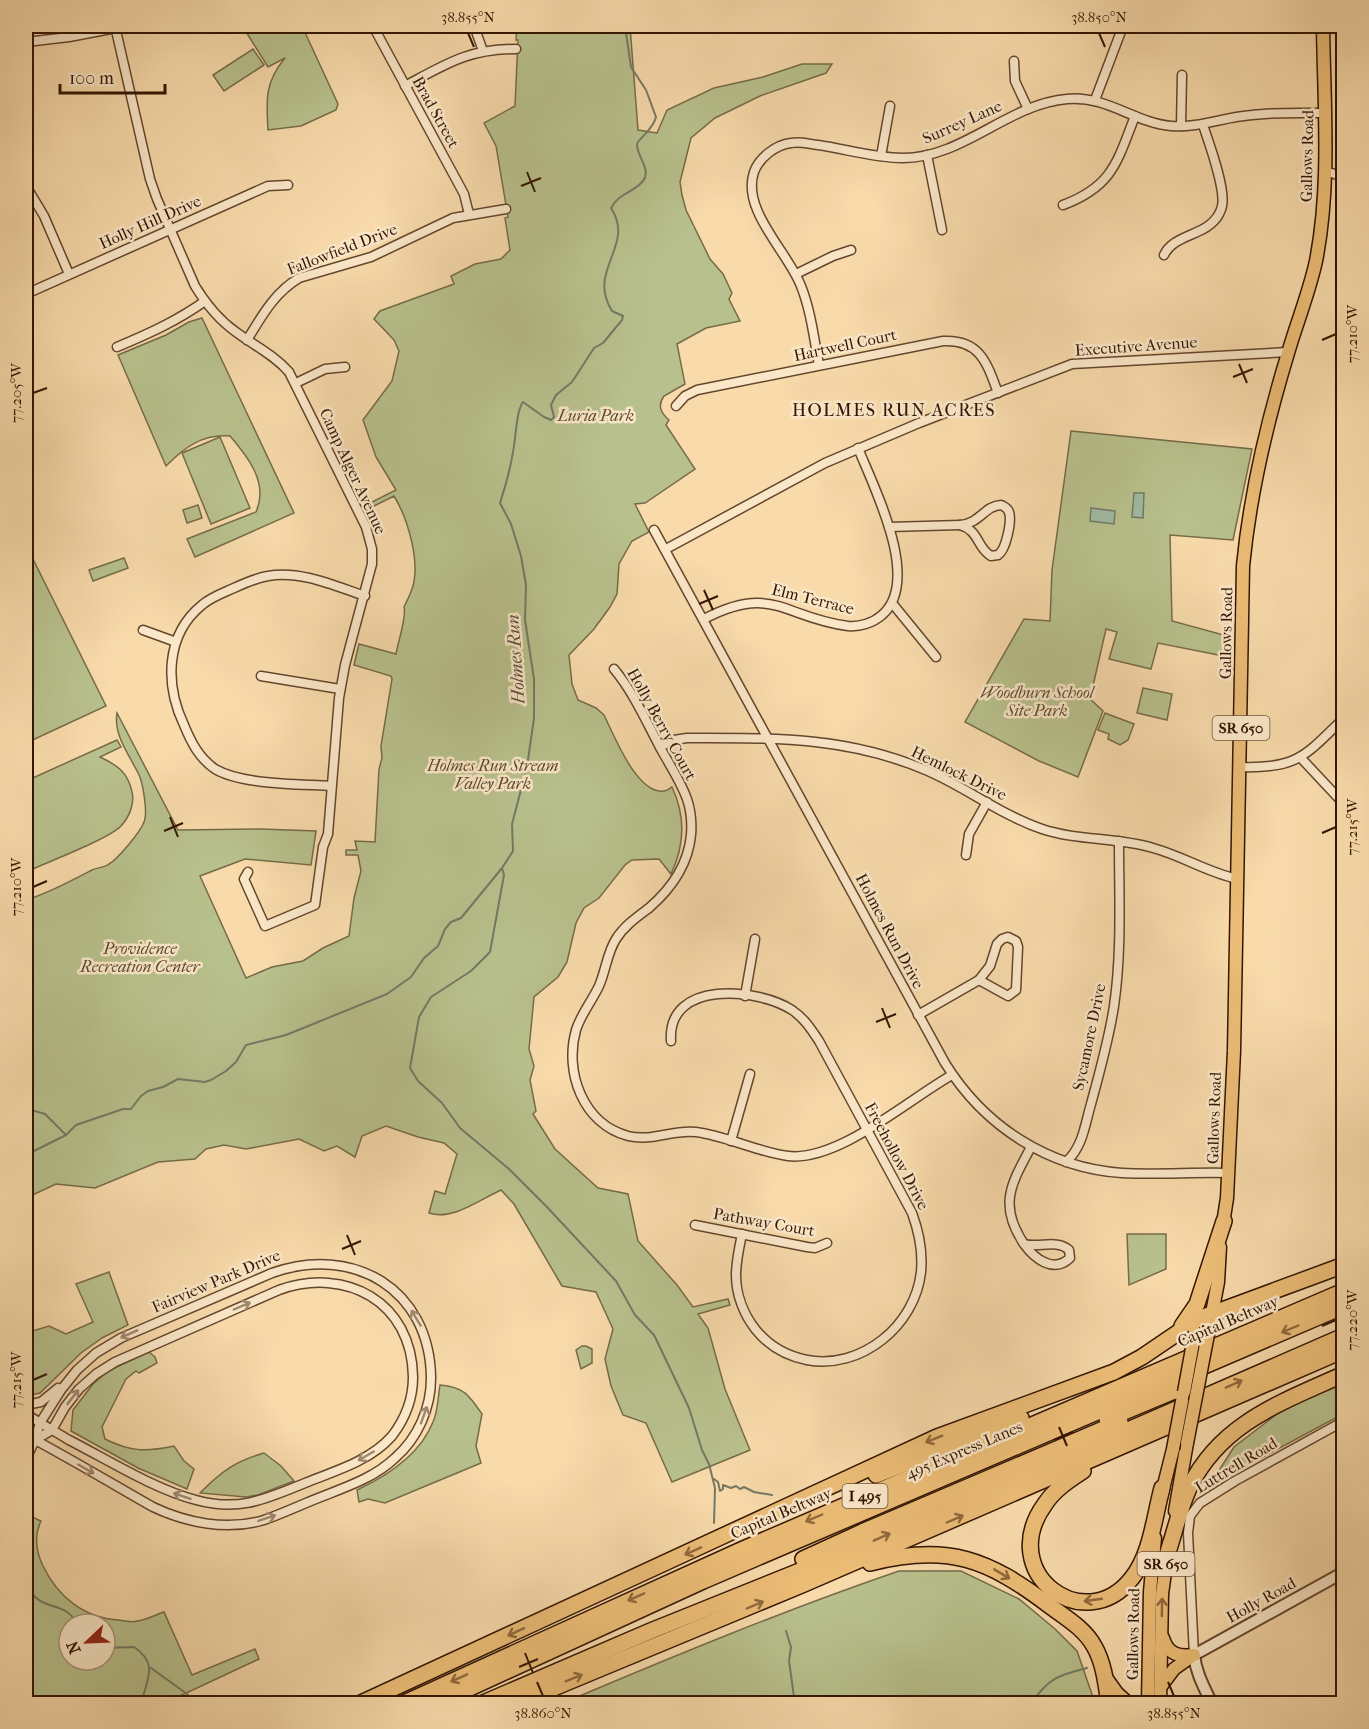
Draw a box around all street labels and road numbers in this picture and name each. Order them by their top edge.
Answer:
street label: Brad Street [409,73,464,151]
street label: Surrey Lane [919,96,1005,148]
street label: Gallows Road [1297,109,1317,202]
street label: Holly Hill Drive [96,191,204,253]
street label: Fallowfield Drive [284,219,400,279]
street label: Hartwell Court [792,325,899,365]
street label: Executive Avenue [1074,332,1198,360]
street label: Camp Alger Avenue [316,405,391,537]
street label: Elm Terrace [770,580,856,618]
street label: Gallows Road [1216,586,1236,679]
street label: Holly Berry Court [623,665,701,784]
road number: SR 650 [1212,716,1270,740]
street label: Hemlock Drive [908,742,1010,804]
street label: Holmes Run Drive [852,870,928,992]
street label: Sycamore Drive [1068,982,1110,1092]
street label: Gallows Road [1203,1071,1225,1164]
street label: Freehollow Drive [861,1099,933,1213]
street label: Pathway Court [712,1204,816,1240]
street label: Fairview Park Drive [149,1245,283,1317]
street label: Capital Beltway [1175,1291,1282,1351]
street label: 495 Express Lanes [903,1417,1025,1483]
street label: Luttrell Road [1191,1433,1281,1497]
street label: Capital Beltway [728,1483,835,1543]
road number: I 495 [842,1484,888,1508]
road number: SR 650 [1138,1552,1194,1576]
street label: Holly Road [1223,1573,1299,1627]
street label: Gallows Road [1123,1587,1143,1680]

